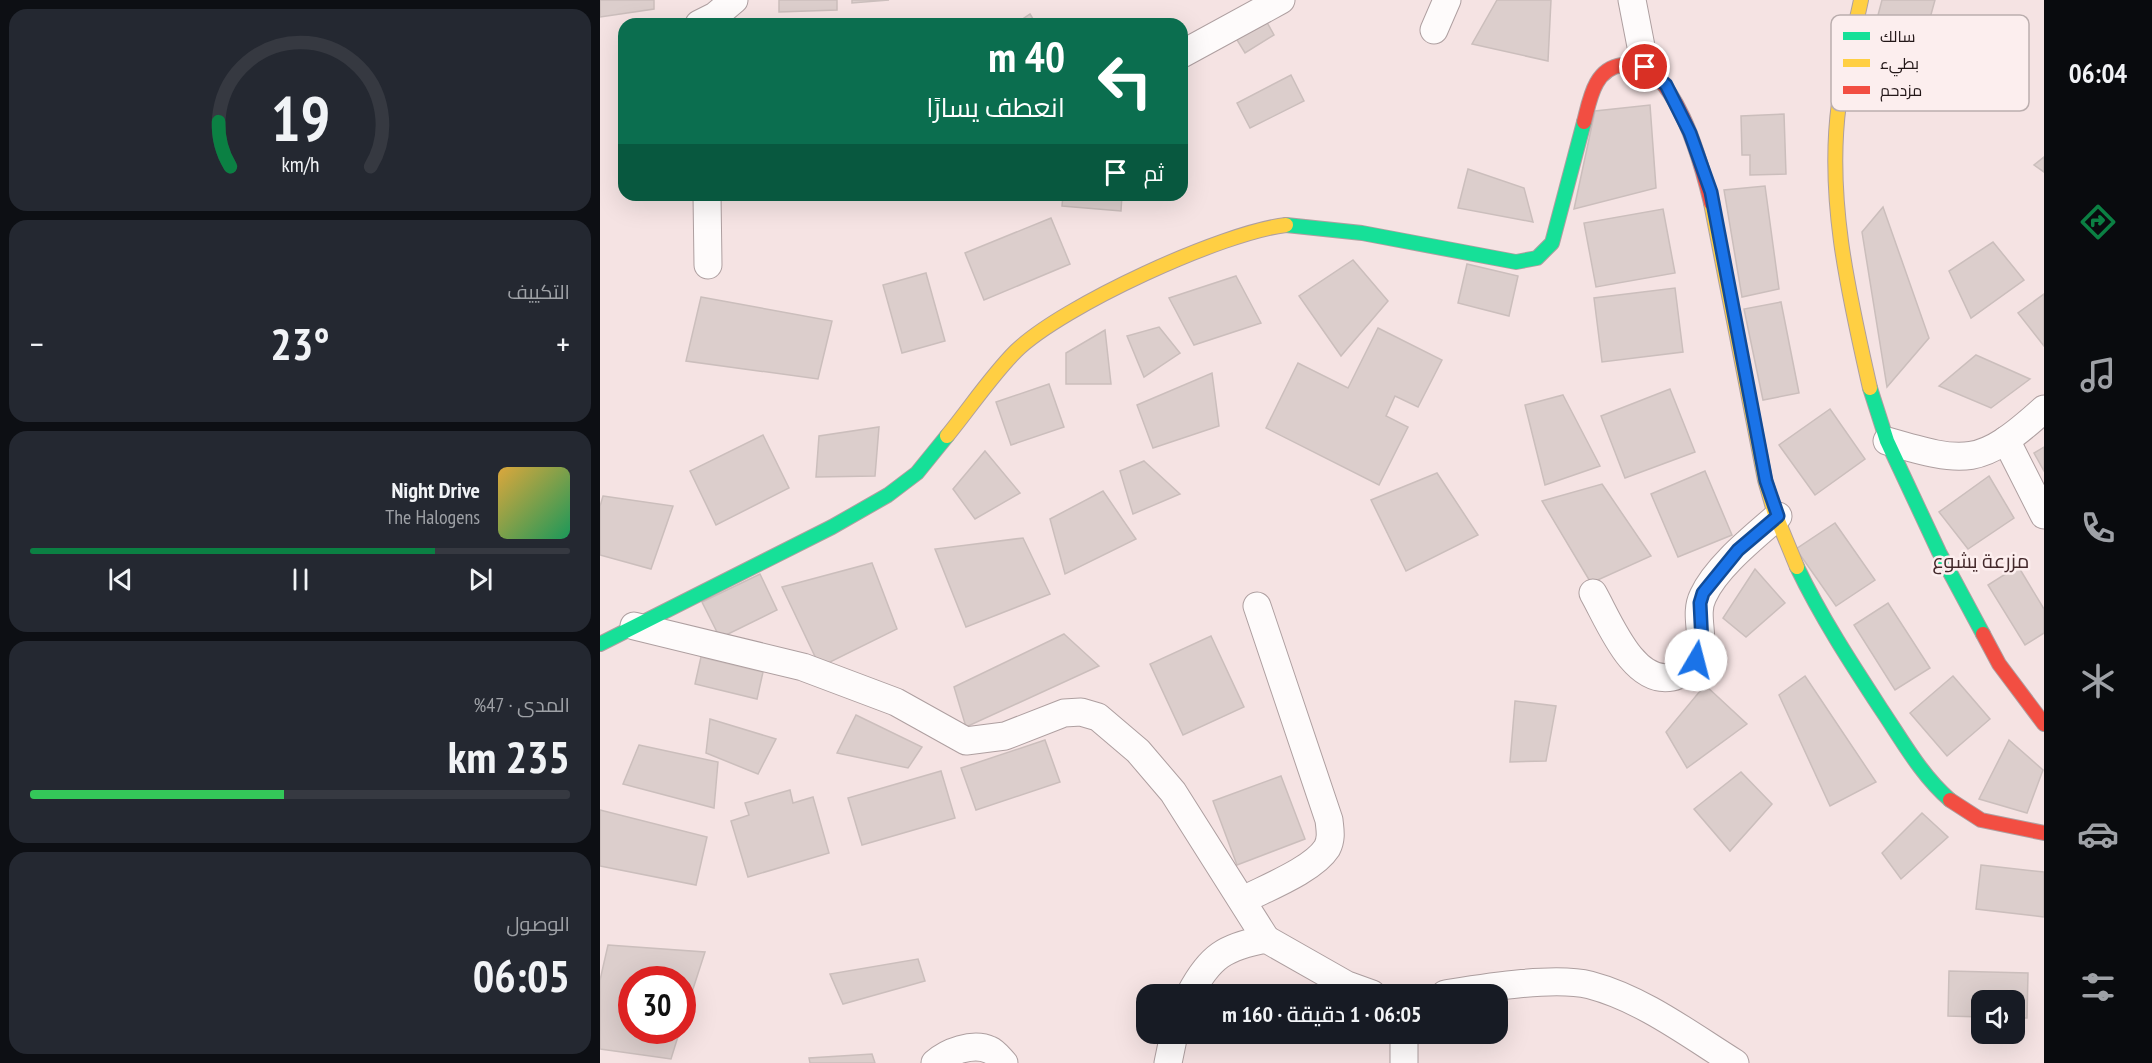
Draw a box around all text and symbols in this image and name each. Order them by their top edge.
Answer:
legend [1831,15,2029,111]
text: سالك [1880,26,1915,46]
text: 40 m [988,29,1065,84]
pin [1619,41,1670,92]
icon: left [1086,42,1164,120]
icon: arrive [1628,50,1661,83]
text: بطيء [1880,53,1919,77]
text: 06:04 [2069,56,2127,90]
text: 19 [270,77,330,158]
text: مزدحم [1880,80,1922,102]
text: انعطف يسارًا [926,90,1065,124]
text: km/h [281,150,319,178]
icon: arrive [1099,156,1132,189]
text: ثم [1144,159,1164,187]
icon: directions [2077,201,2119,243]
text: التكييف [507,279,570,305]
text: 23° [270,314,330,372]
text: − [30,322,44,365]
text: + [556,322,570,365]
icon: music [2077,354,2119,396]
text: Night Drive [391,476,480,504]
text: The Halogens [385,504,480,530]
icon: phone [2077,507,2119,549]
district label: مزرعة يشوع [1933,548,2029,575]
icon: previous [104,563,137,596]
icon: pause [284,563,317,596]
icon: next [464,563,497,596]
position arrow [1664,628,1728,692]
icon: climate [2077,660,2119,702]
text: المدى · 47% [474,692,570,718]
text: 235 km [448,727,570,785]
icon: car [2077,813,2119,855]
text: الوصول [506,911,570,937]
text: 06:05 [473,946,570,1004]
speed limit sign: 30 [618,966,696,1044]
icon: filters [2077,966,2119,1008]
map controls [1971,990,2025,1044]
button: sound [1971,990,2025,1044]
text: 06:05 · 1 دقيقة · 160 m [1222,1000,1422,1028]

